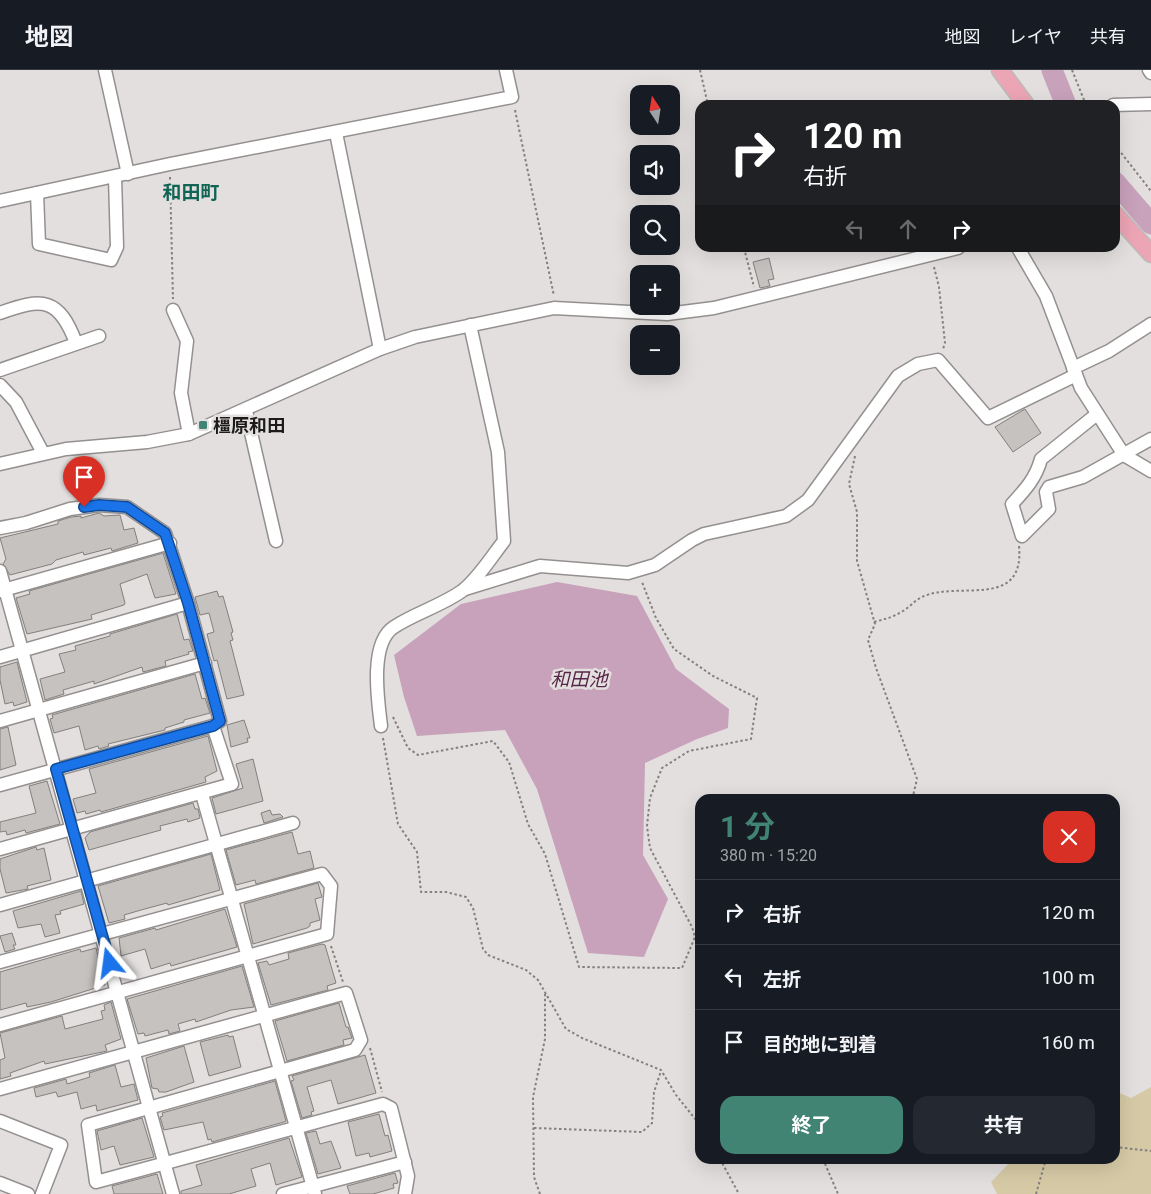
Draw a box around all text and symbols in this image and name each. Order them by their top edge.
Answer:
text: 地図 [25,23,73,51]
text: 地図 [945,26,981,47]
text: レイヤ [1009,26,1062,47]
text: 共有 [1090,26,1126,47]
north arrow [630,85,680,135]
map controls [630,85,680,375]
text: 120 m [803,116,902,157]
icon: right [720,120,785,185]
button: sound [630,145,680,195]
text: 右折 [803,164,847,189]
district label: 和田町 [162,181,220,204]
button: search [630,205,680,255]
icon: left [841,215,869,243]
icon: ahead [894,215,922,243]
icon: right [947,215,975,243]
button: + [630,265,680,315]
button: − [630,325,680,375]
place label: 橿原和田 [213,415,285,436]
marker: 橿原和田 [197,419,209,431]
pin [63,456,105,507]
icon: arrive [70,463,98,491]
water label: 和田池 [550,668,609,691]
text: 1 分 [720,809,775,844]
button: close [1043,811,1095,863]
text: 380 m · 15:20 [720,846,817,865]
icon: right [720,898,748,926]
text: 120 m [1042,901,1095,924]
text: 右折 [763,903,801,926]
position arrow [83,936,135,988]
icon: left [720,963,748,991]
text: 100 m [1042,966,1095,989]
text: 左折 [763,968,801,991]
icon: arrive [720,1028,748,1056]
text: 160 m [1042,1031,1095,1054]
text: 目的地に到着 [763,1033,877,1056]
button: 終了 [720,1096,903,1154]
button: 共有 [913,1096,1095,1154]

